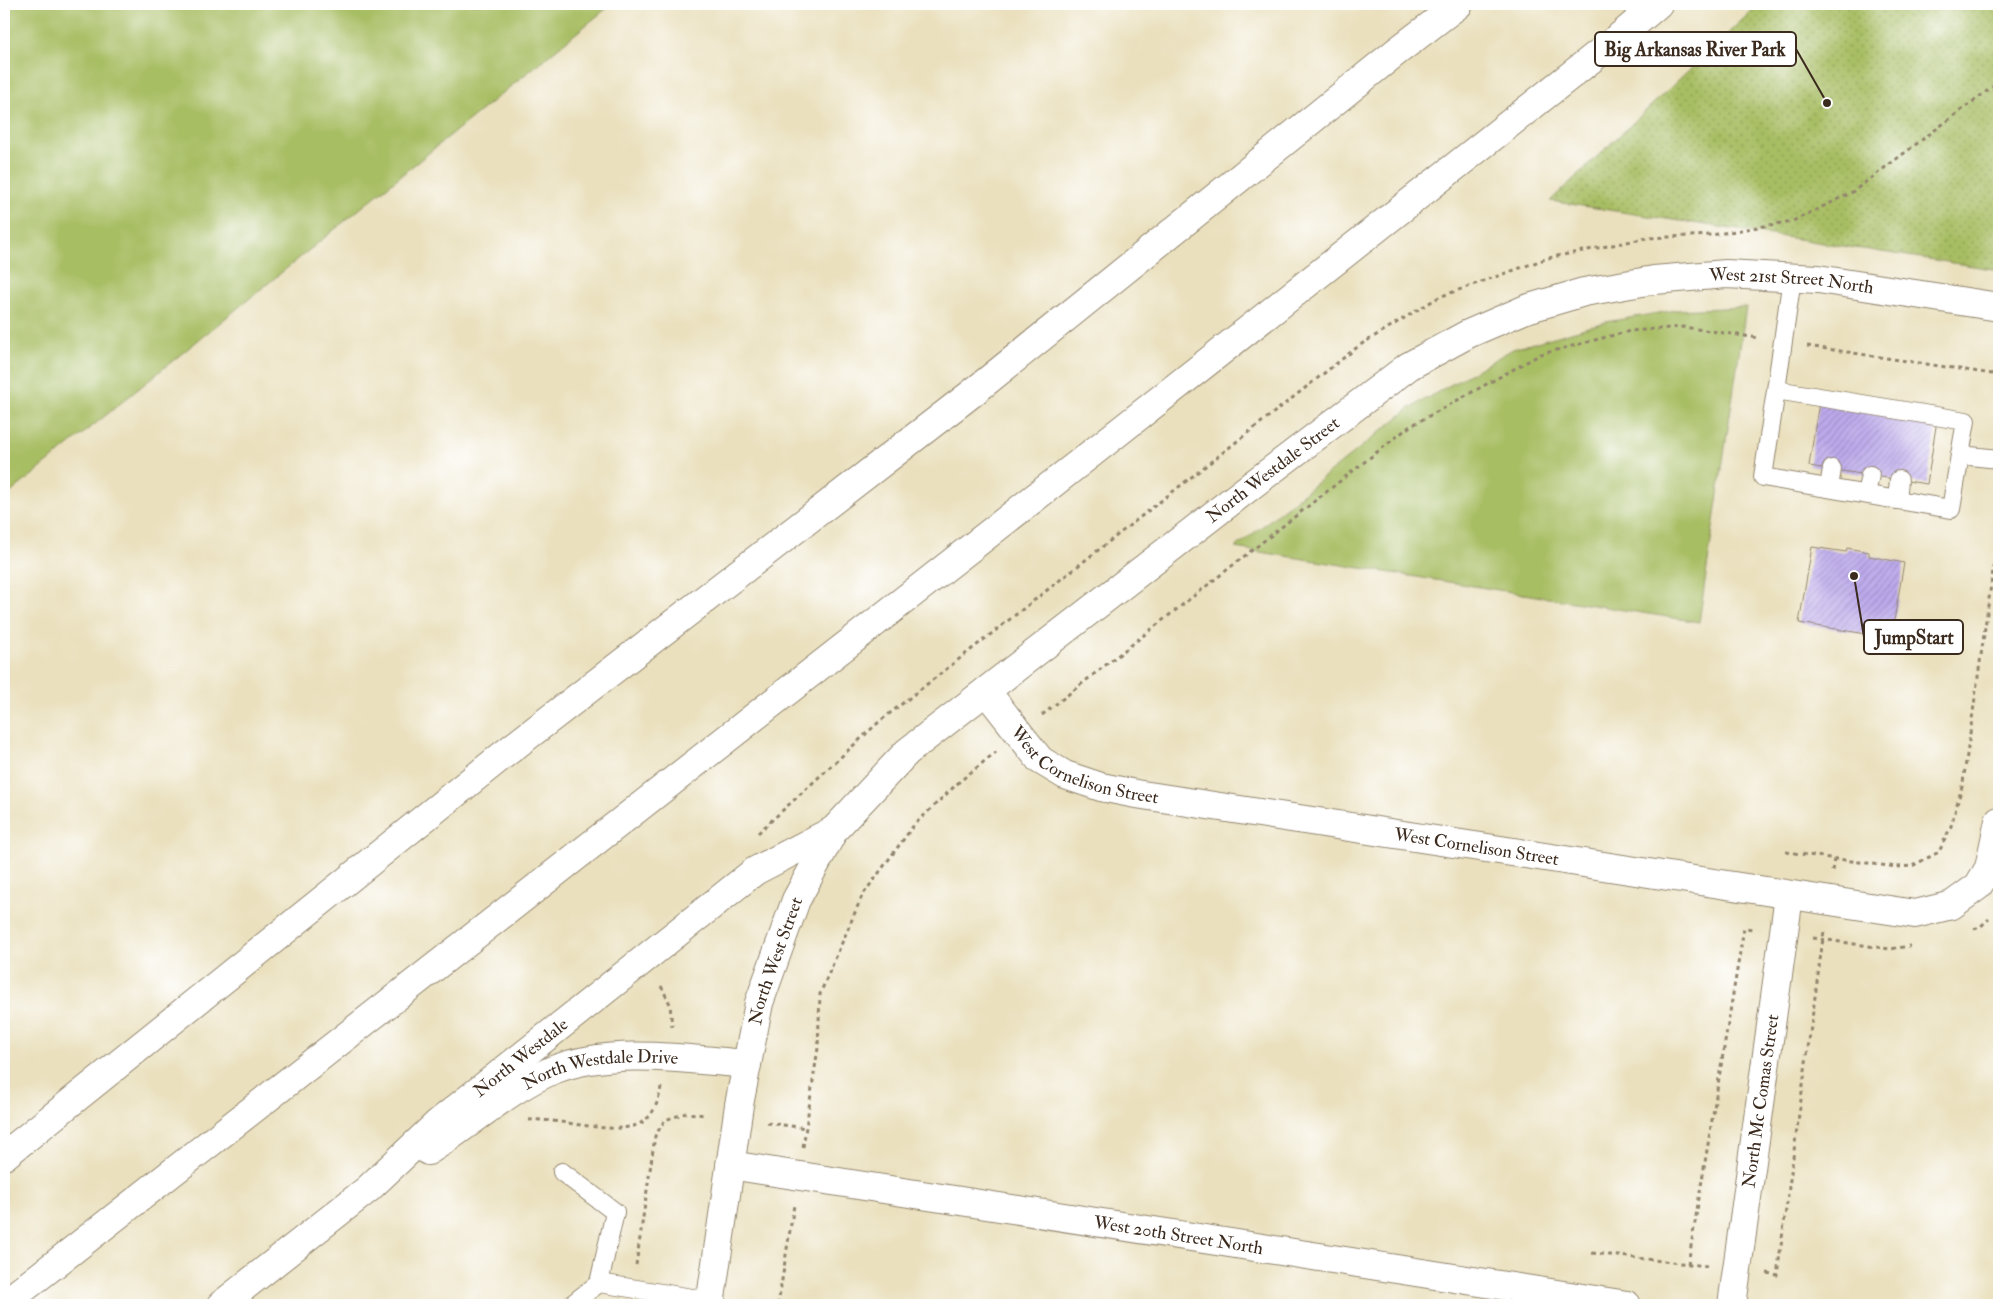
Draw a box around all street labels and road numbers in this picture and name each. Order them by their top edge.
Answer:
street label: West 21st Street North [1707,263,1876,300]
street label: North Westdale Street [1202,412,1344,528]
street label: West Cornelison Street [1005,720,1160,809]
street label: West Cornelison Street [1392,823,1561,871]
street label: North West Street [744,894,808,1027]
street label: North Westdale [469,1013,573,1102]
street label: North Mc Comas Street [1737,1013,1784,1189]
street label: North Westdale Drive [518,1045,679,1095]
street label: West 20th Street North [1091,1211,1265,1260]

